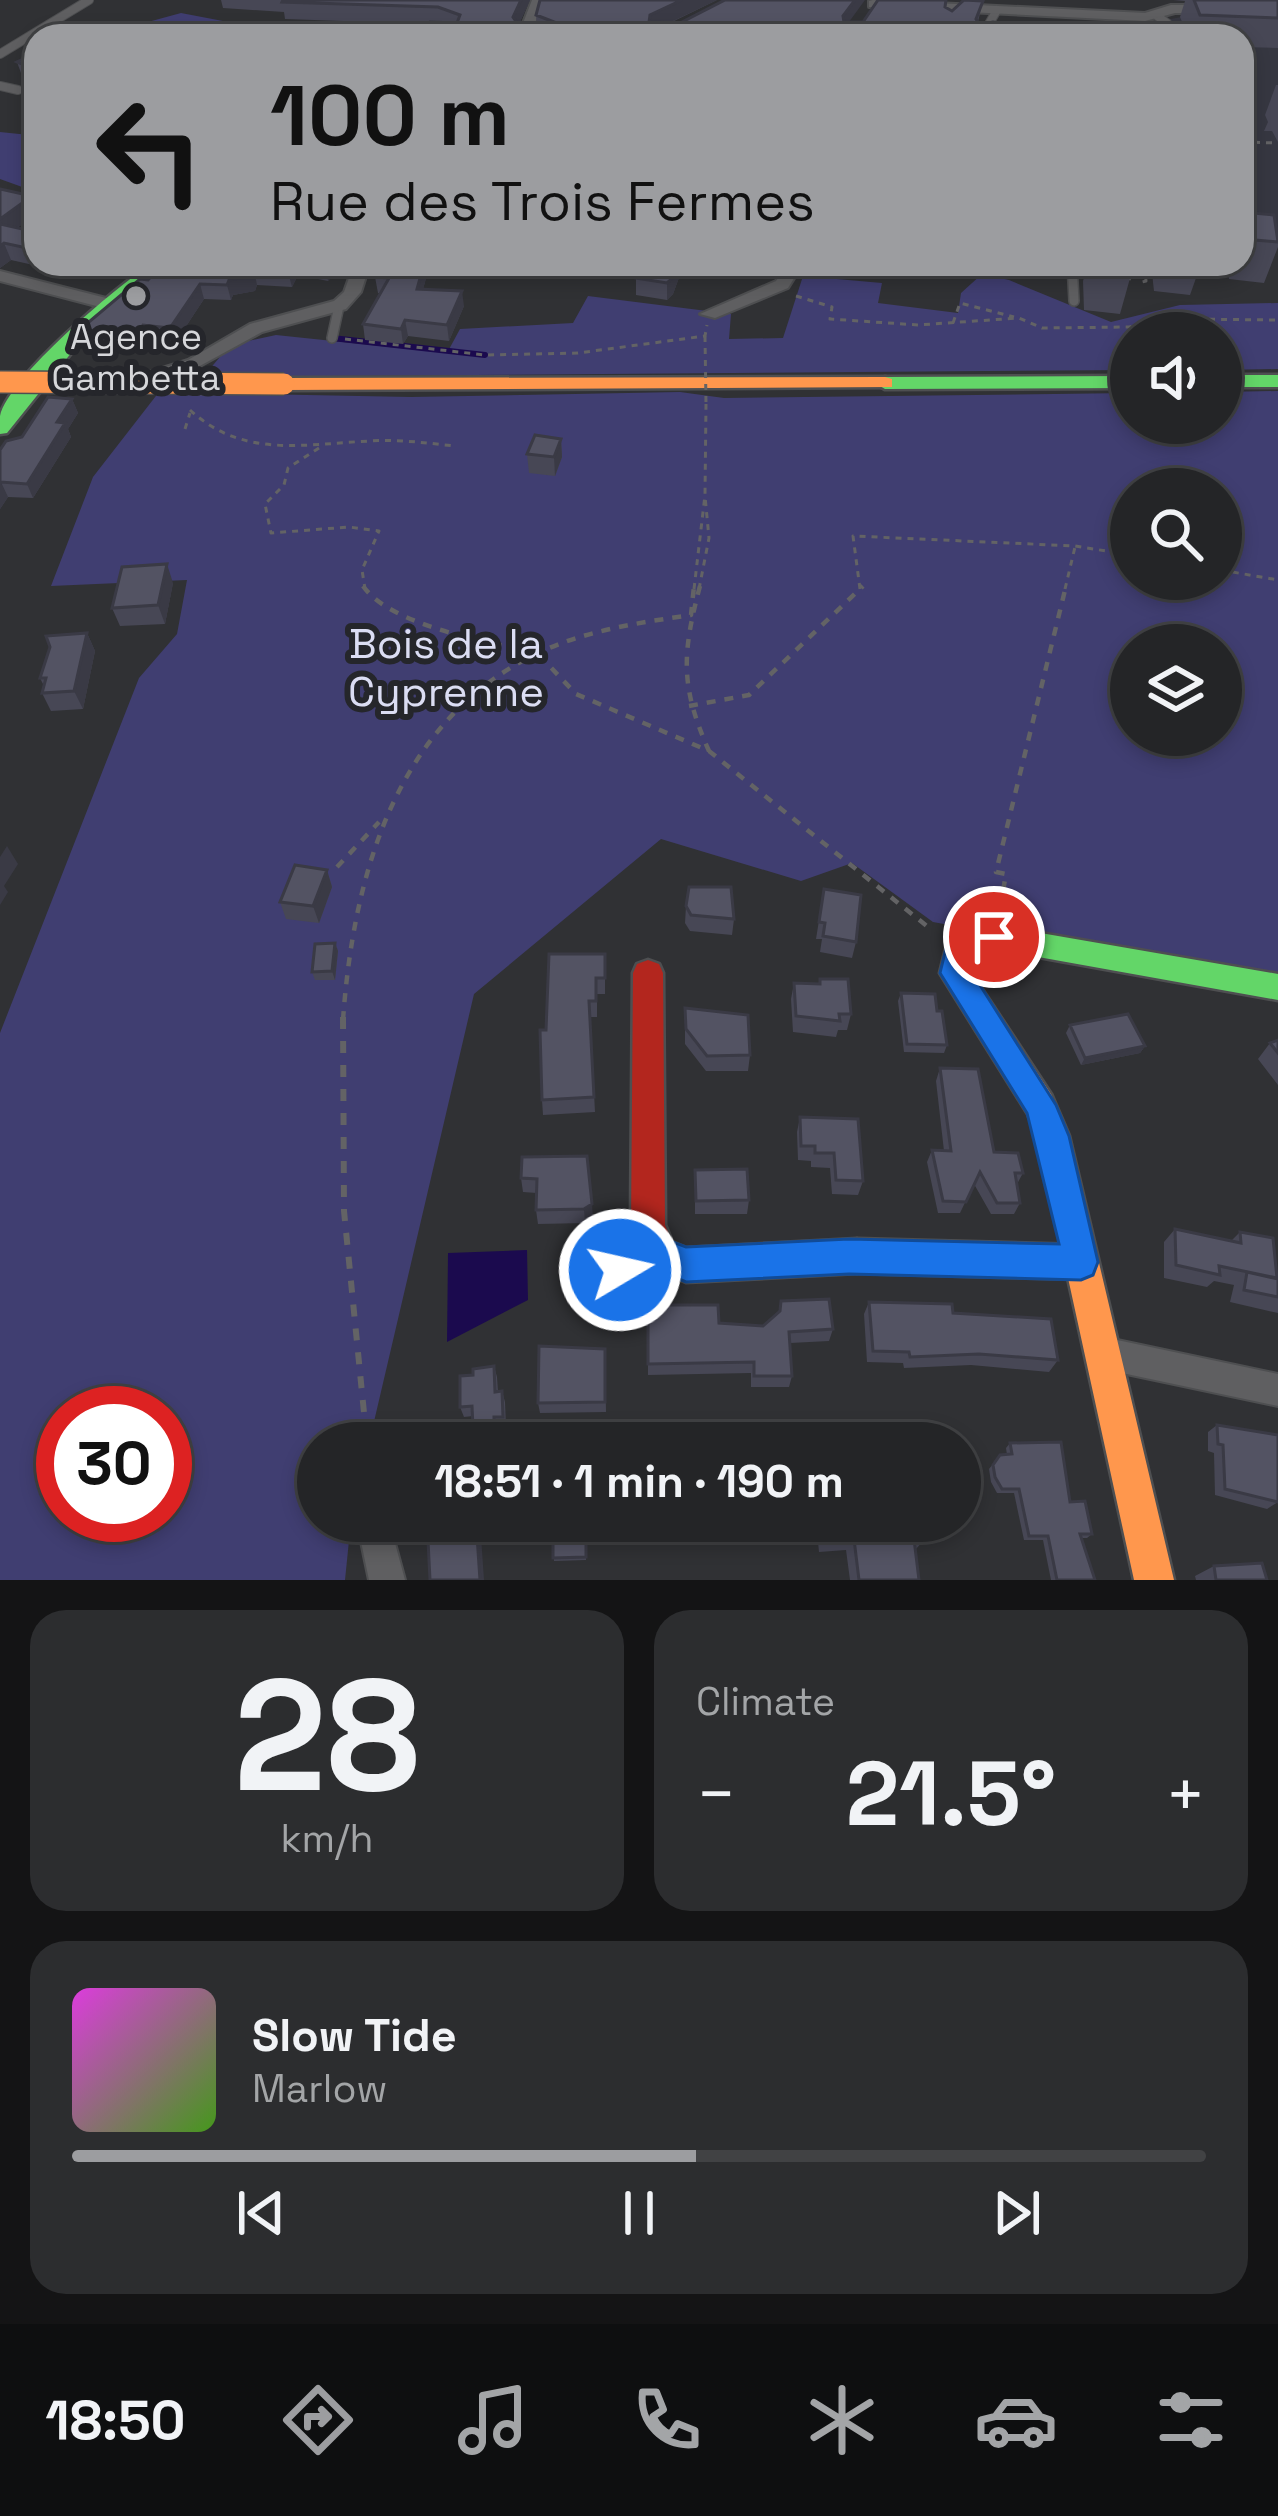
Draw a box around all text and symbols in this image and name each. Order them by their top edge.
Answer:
text: 100 m [270,62,510,170]
icon: left [72,72,228,228]
text: Rue des Trois Fermes [270,167,815,236]
marker: Agence Gambetta [123,283,149,309]
map controls [1110,312,1242,756]
button: sound [1110,312,1242,444]
place label: Agence Gambetta [52,314,220,401]
button: search [1110,468,1242,600]
park label: Bois de la Cyprenne [348,617,544,718]
button: layers [1110,624,1242,756]
pin [943,886,1045,988]
icon: arrive [961,904,1027,970]
position arrow [557,1207,683,1333]
speed limit sign: 30 [36,1386,192,1542]
text: 18:51 · 1 min · 190 m [434,1453,844,1510]
text: 28 [234,1636,420,1836]
text: Climate [696,1677,835,1726]
text: 21.5° [846,1736,1056,1851]
text: − [696,1752,737,1836]
text: + [1165,1752,1206,1836]
text: km/h [281,1814,373,1863]
text: Slow Tide [252,2007,457,2064]
text: Marlow [252,2064,387,2113]
icon: previous [228,2180,294,2246]
icon: pause [606,2180,672,2246]
icon: next [984,2180,1050,2246]
icon: directions [276,2378,360,2462]
icon: music [451,2378,535,2462]
icon: phone [625,2378,709,2462]
icon: climate [800,2378,884,2462]
icon: car [974,2378,1058,2462]
icon: filters [1149,2378,1233,2462]
text: 18:50 [45,2386,186,2455]

